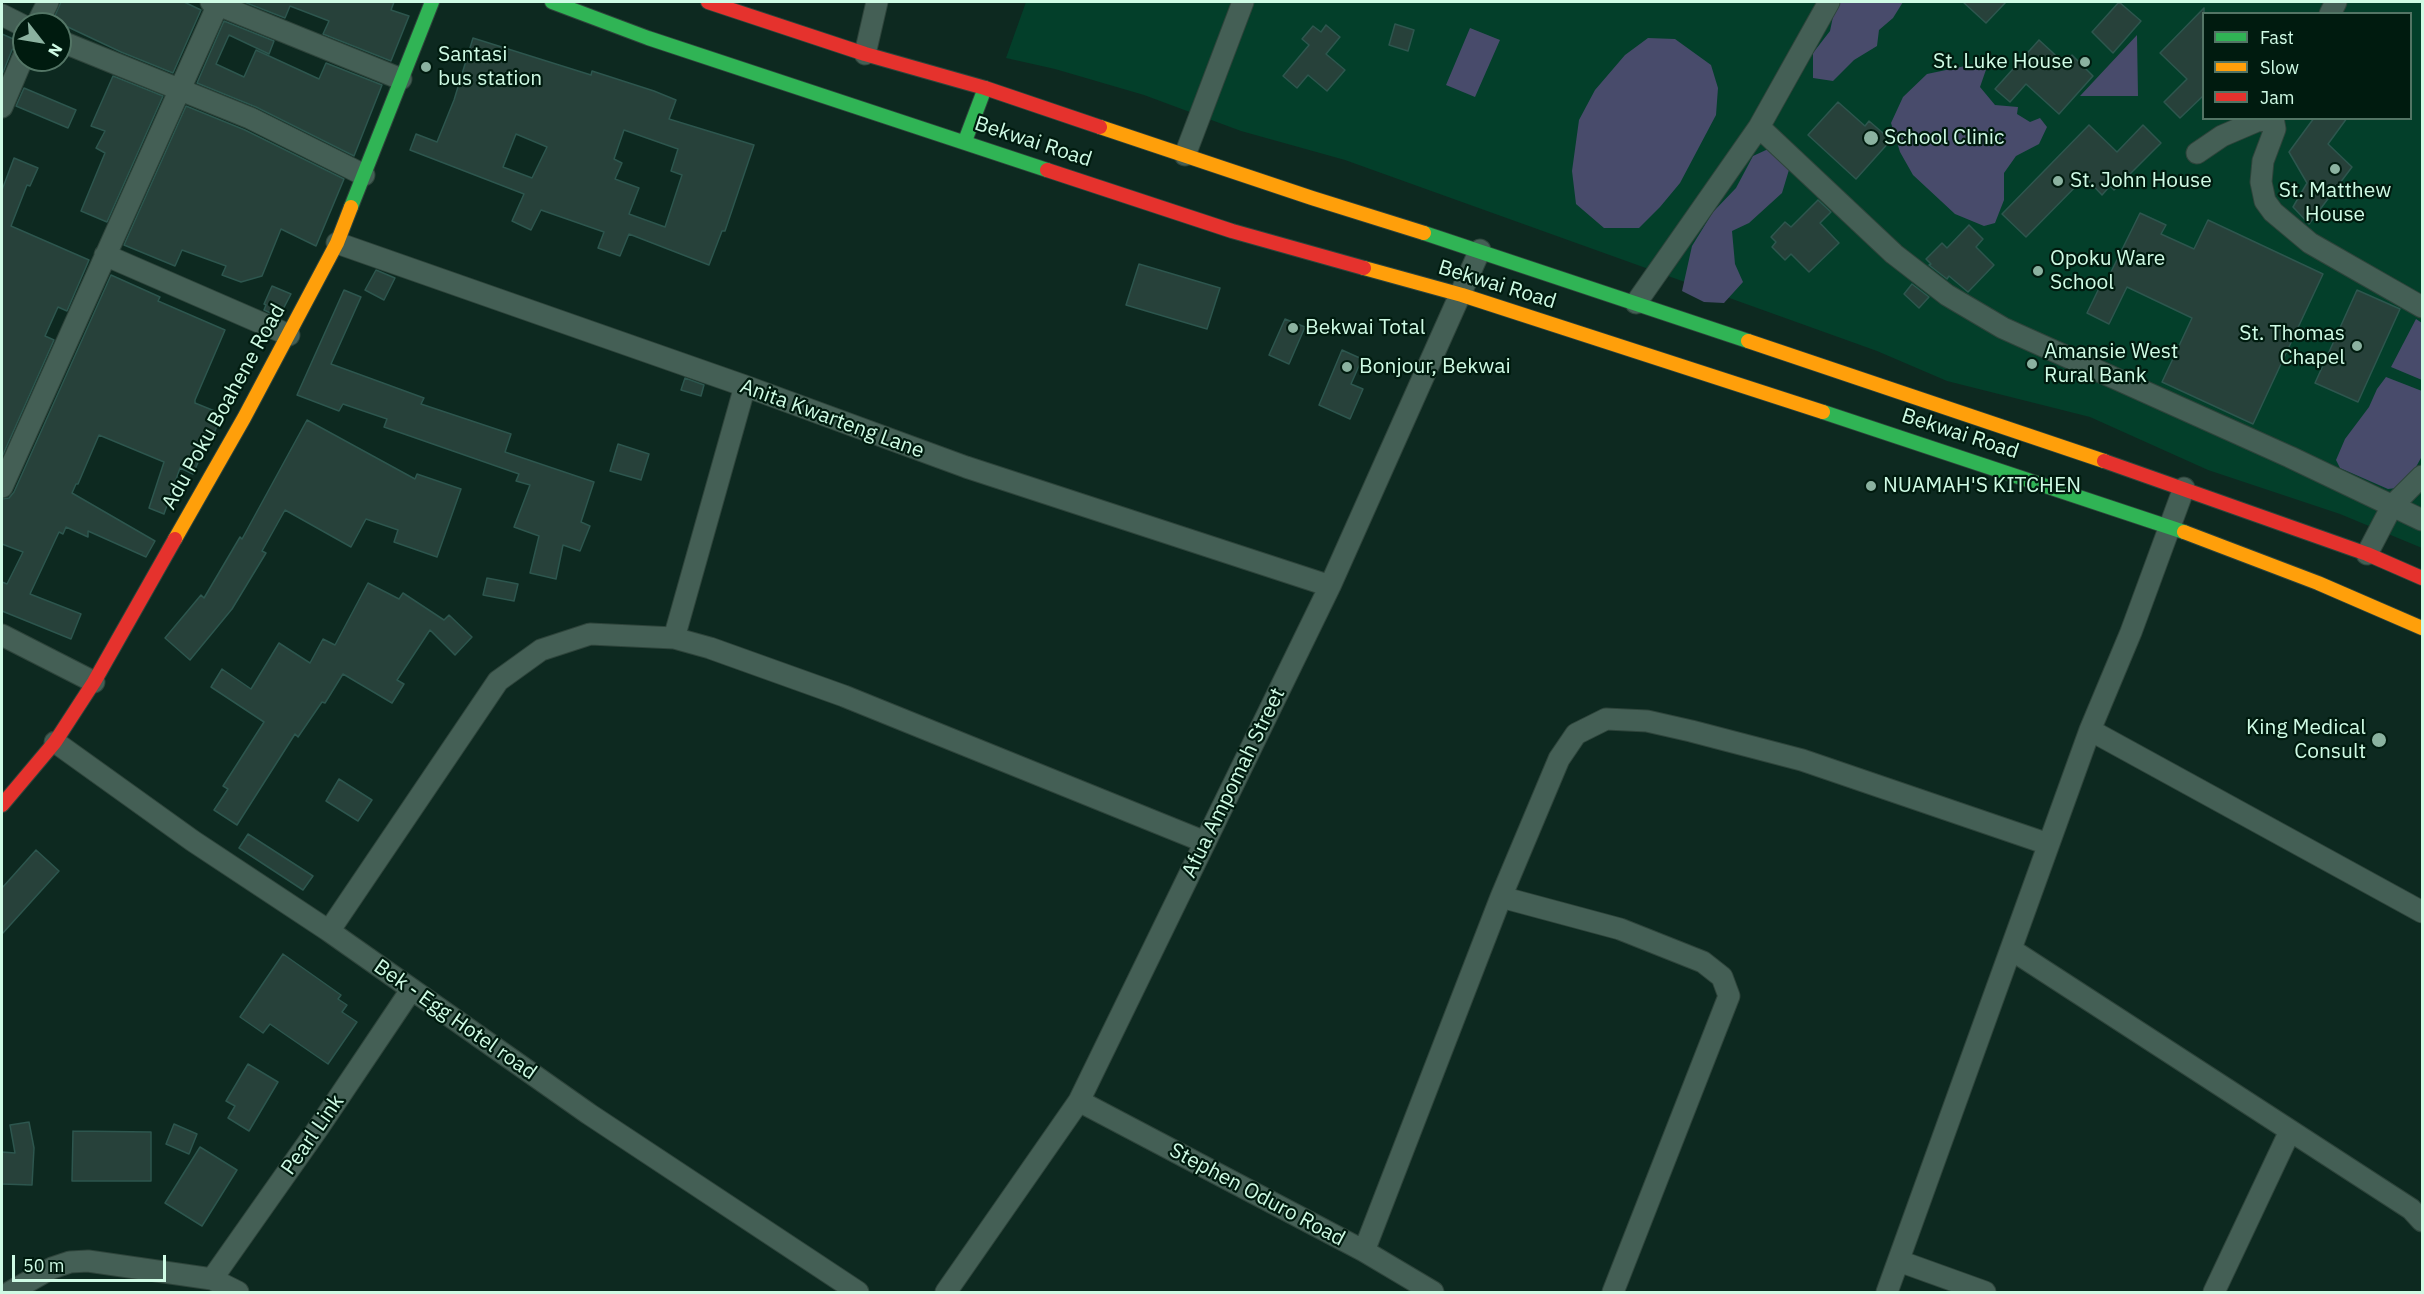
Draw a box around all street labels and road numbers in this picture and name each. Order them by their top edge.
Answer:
street label: Bekwai Road [971,111,1095,173]
street label: Bekwai Road [1435,255,1559,315]
street label: Adu Poku Boahene Road [157,300,291,514]
street label: Anita Kwarteng Lane [736,374,928,464]
street label: Bekwai Road [1898,403,2022,465]
street label: Afua Ampomah Street [1177,684,1291,882]
street label: Bek - Egg Hotel road [369,954,541,1086]
street label: Pearl Link [276,1090,350,1180]
street label: Stephen Oduro Road [1165,1138,1349,1252]

